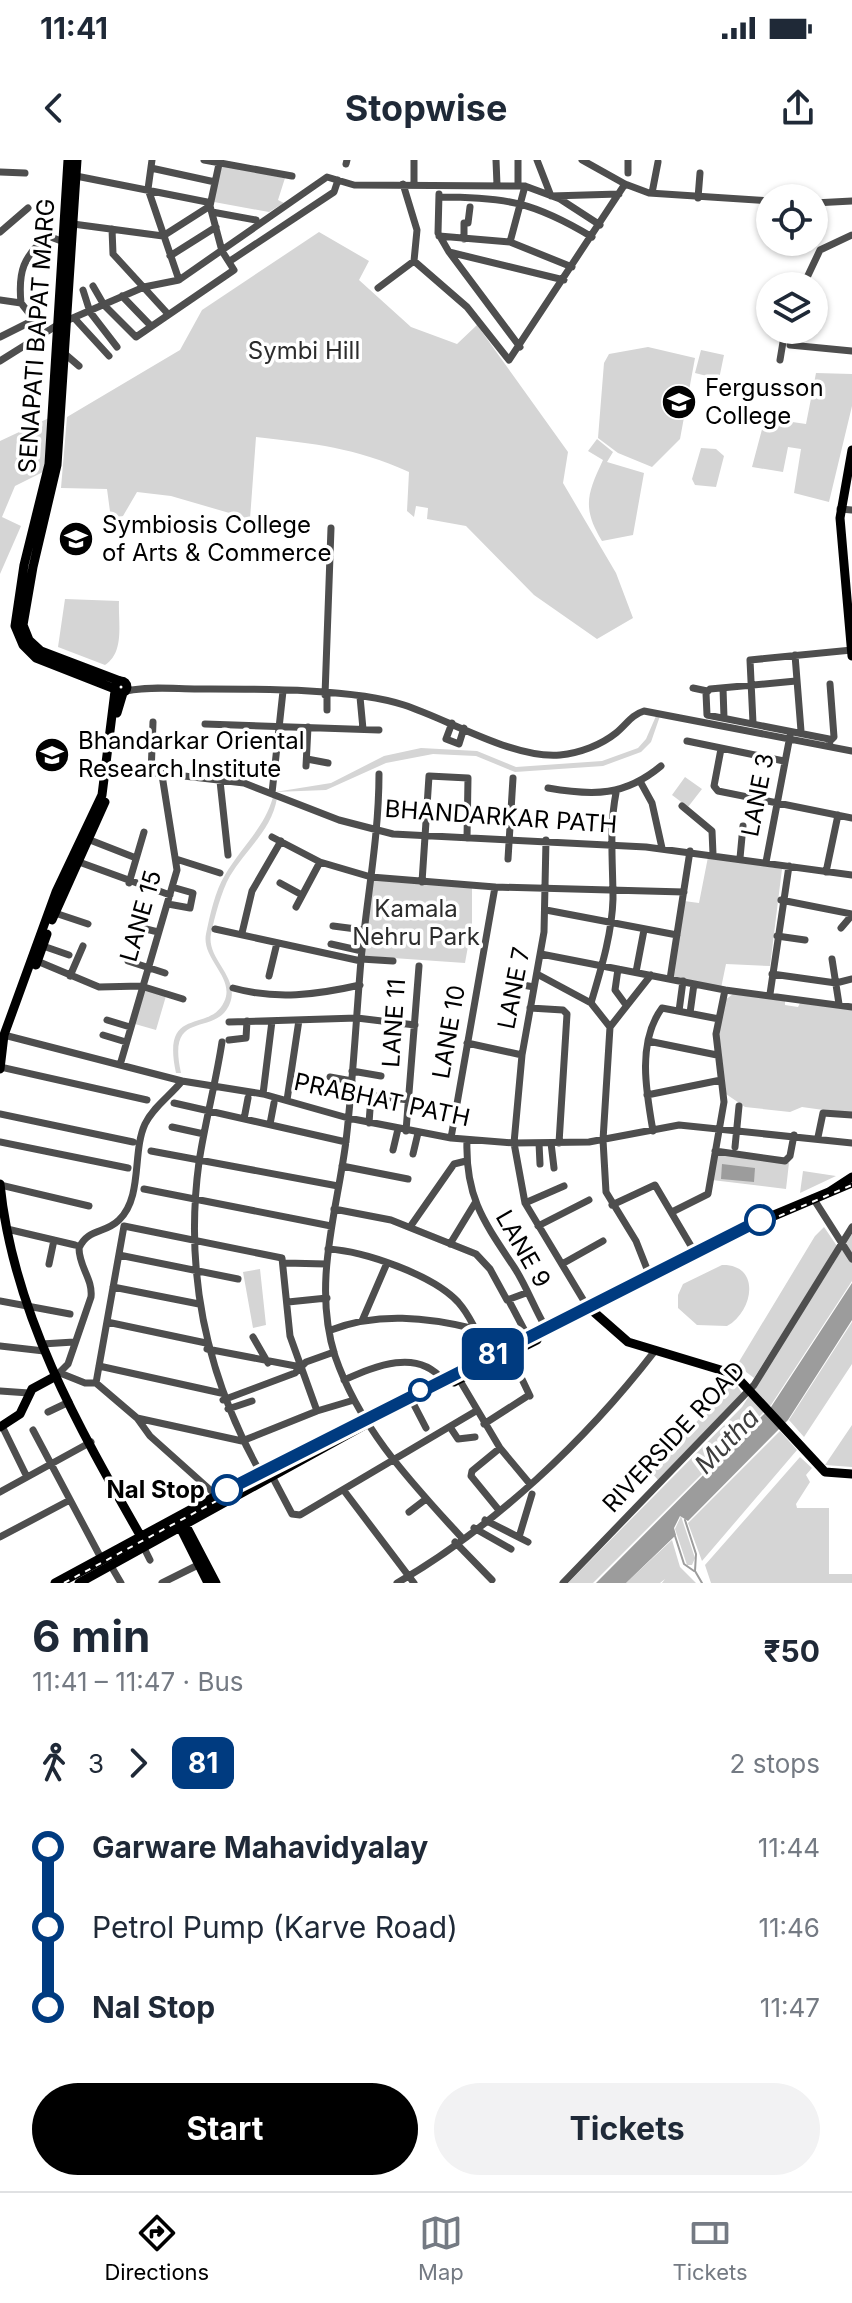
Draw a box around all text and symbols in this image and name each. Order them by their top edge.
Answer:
text: 11:41 [40,10,108,46]
icon: back [32,86,76,130]
text: Stopwise [345,86,507,130]
icon: share [776,86,820,130]
map controls [756,184,828,344]
button: locate [756,184,828,256]
street label: SENAPATI BAPAT MARG [12,198,61,474]
button: layers [756,272,828,344]
park label: Symbi Hill [248,336,360,365]
place label: Fergusson College [705,373,824,430]
school or university icon: Fergusson College [660,383,698,421]
place label: Symbiosis College of Arts & Commerce [102,510,332,567]
school or university icon: Symbiosis College of Arts & Commerce [57,520,95,558]
place label: Bhandarkar Oriental Research Institute [78,726,305,783]
school or university icon: Bhandarkar Oriental Research Institute [33,736,71,774]
street label: LANE 3 [735,751,780,839]
street label: BHANDARKAR PATH [384,794,618,839]
street label: LANE 15 [114,867,167,965]
park label: Kamala Nehru Park [352,894,480,951]
street label: LANE 7 [491,944,536,1031]
street label: LANE 11 [376,978,411,1068]
street label: LANE 10 [426,983,471,1081]
street label: PRABHAT PATH [292,1067,473,1132]
street label: LANE 9 [490,1205,557,1292]
unlabelled marker [745,1205,775,1235]
line badge: 81 [457,1328,529,1380]
text: 81 [478,1337,508,1371]
street label: RIVERSIDE ROAD [596,1355,751,1518]
unlabelled marker [409,1379,431,1401]
water label: Mutha [688,1402,765,1480]
place label: Nal Stop [106,1475,205,1504]
marker: Nal Stop [212,1475,242,1505]
text: 6 min [32,1609,150,1663]
text: ₹50 [763,1633,820,1669]
text: 11:41 – 11:47 · Bus [32,1666,244,1697]
icon: walk [32,1741,76,1785]
icon: forward [116,1741,160,1785]
text: 81 [188,1746,218,1780]
text: 3 [88,1748,104,1779]
text: 2 stops [730,1748,820,1779]
text: Garware Mahavidyalay [92,1829,428,1865]
text: 11:44 [758,1832,820,1863]
text: Petrol Pump (Karve Road) [92,1909,458,1945]
text: 11:46 [758,1912,820,1943]
text: Nal Stop [92,1989,215,2025]
text: 11:47 [760,1992,820,2023]
button: Start [32,2083,418,2175]
button: Tickets [434,2083,820,2175]
tab: Directions [104,2211,209,2285]
tab: Map [418,2211,464,2285]
tab: Tickets [673,2211,748,2285]

